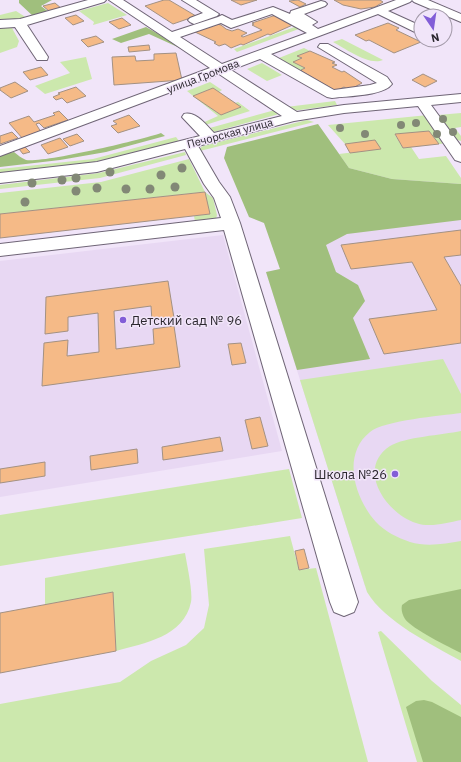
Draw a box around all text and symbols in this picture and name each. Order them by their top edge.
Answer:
north arrow [413,8,453,48]
text: N [430,30,441,45]
street label: улица Громова [165,56,241,96]
street label: Печорская улица [185,115,275,151]
place label: Детский сад № 96 [131,312,242,329]
marker: Детский сад № 96 [118,315,128,325]
place label: Школа №26 [314,466,387,483]
marker: Школа №26 [390,469,400,479]

